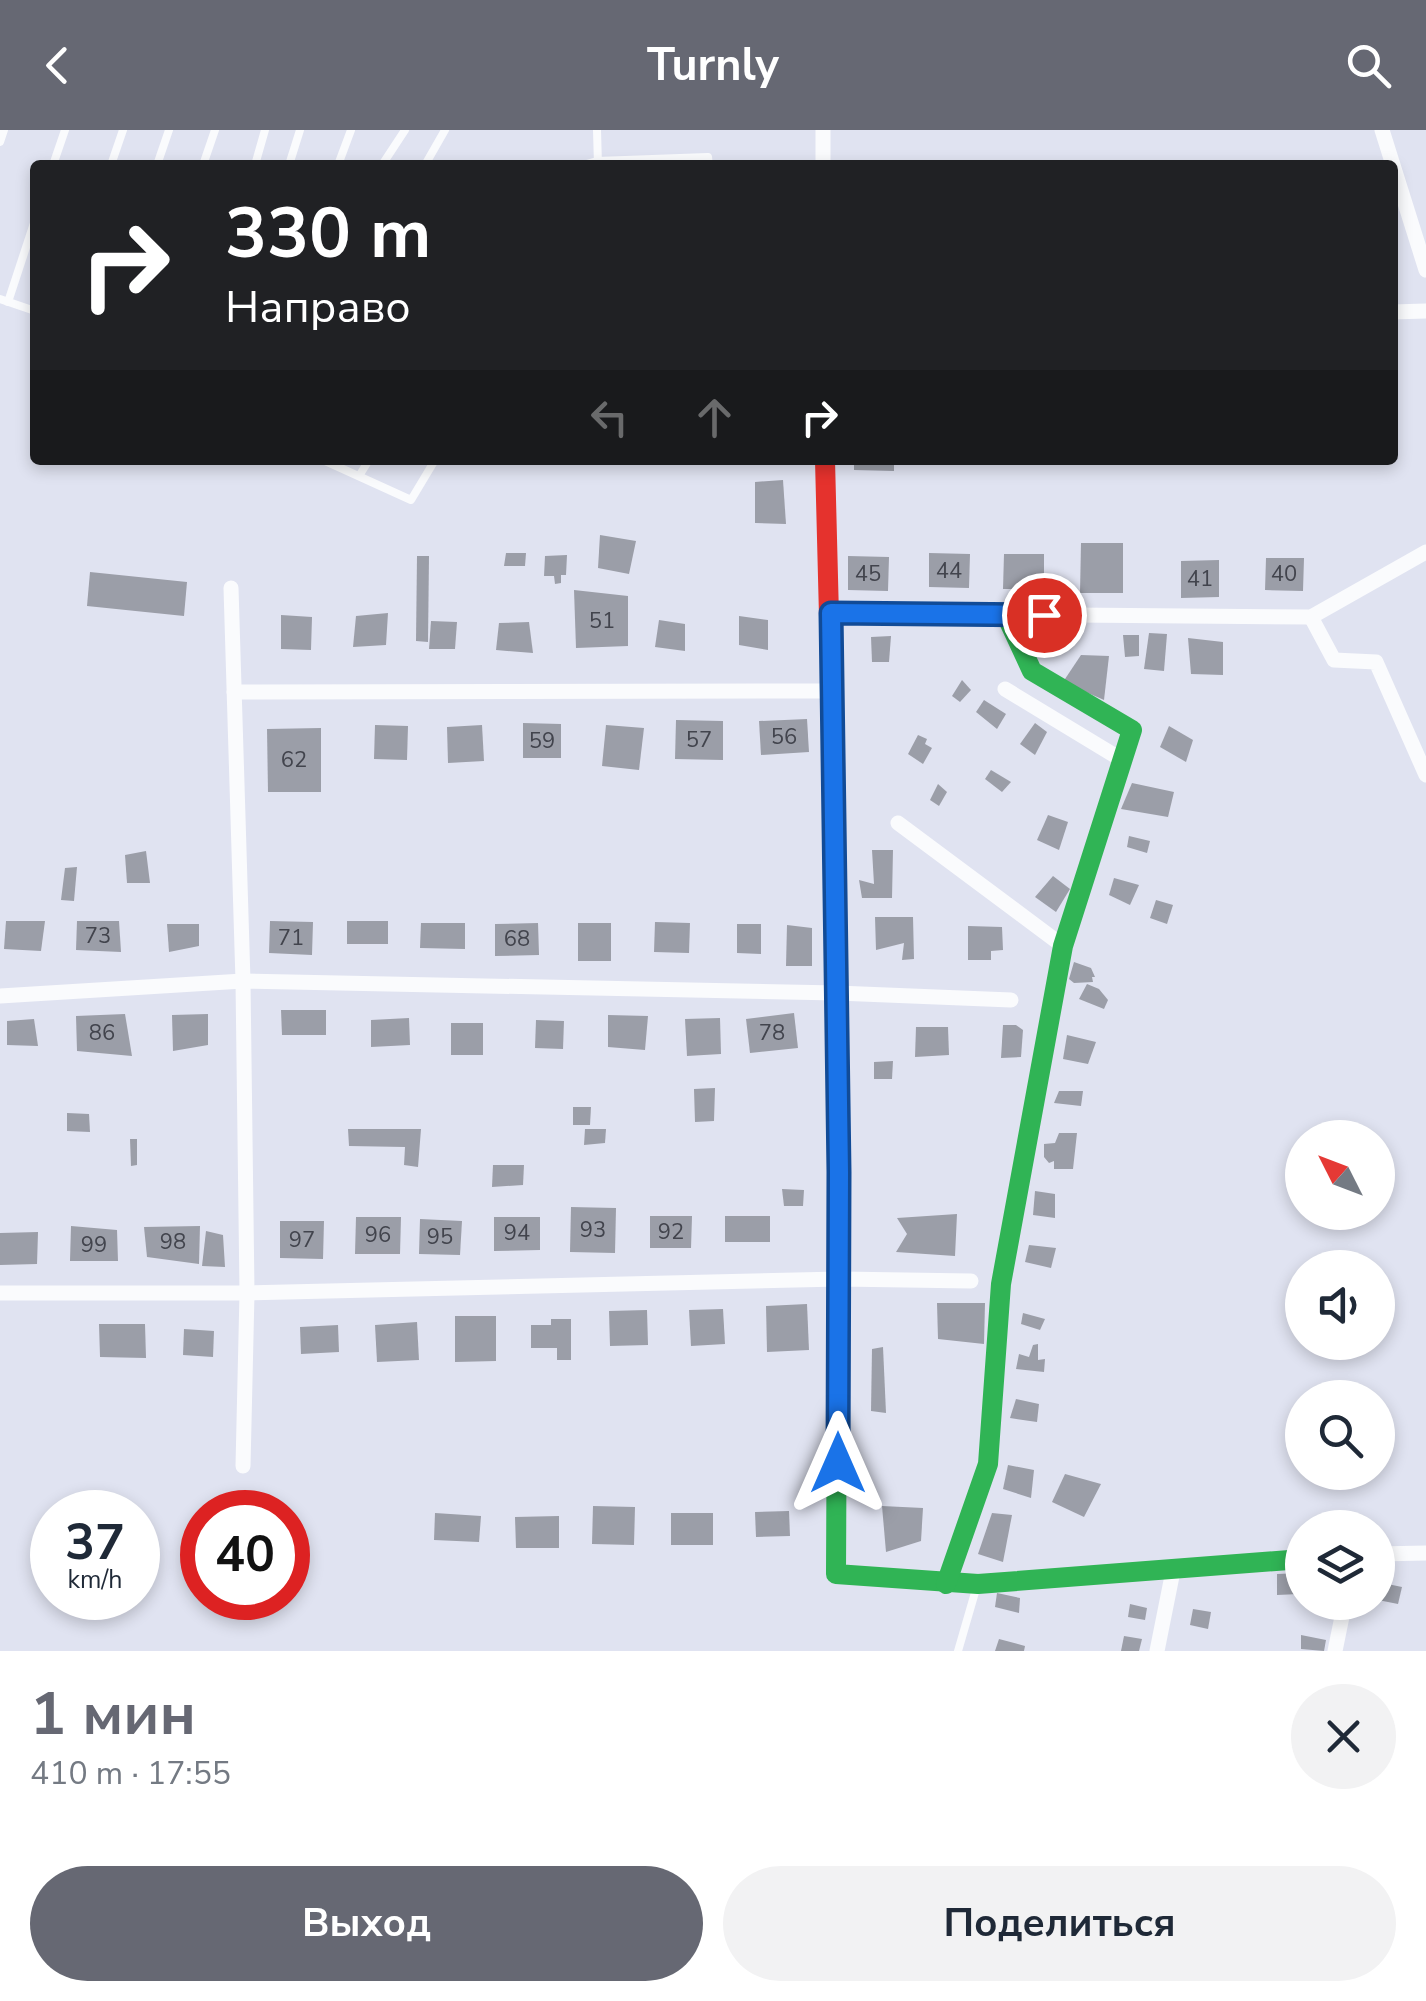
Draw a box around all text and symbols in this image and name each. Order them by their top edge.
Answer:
text: Turnly [647,35,779,96]
icon: back [30,38,85,93]
icon: search [1341,38,1396,93]
text: 330 m [225,186,431,282]
icon: right [60,200,190,330]
text: Направо [225,277,411,338]
icon: left [582,390,637,445]
icon: ahead [687,390,742,445]
icon: right [792,390,847,445]
house number: 44 [936,556,962,586]
house number: 45 [855,559,881,589]
house number: 40 [1271,559,1297,589]
house number: 41 [1187,564,1213,594]
pin [1002,573,1087,658]
icon: arrive [1017,588,1072,643]
house number: 51 [589,606,615,636]
house number: 56 [771,722,797,752]
house number: 57 [686,725,712,755]
house number: 59 [529,726,555,756]
house number: 62 [281,745,307,775]
house number: 73 [85,921,111,951]
house number: 71 [278,923,304,953]
house number: 68 [504,924,530,954]
house number: 86 [89,1018,115,1048]
house number: 78 [759,1018,785,1048]
north arrow [1285,1120,1395,1230]
map controls [1285,1120,1395,1620]
house number: 93 [580,1215,606,1245]
house number: 92 [658,1217,684,1247]
house number: 94 [504,1218,530,1248]
house number: 96 [365,1220,391,1250]
house number: 95 [427,1222,453,1252]
house number: 97 [289,1225,315,1255]
house number: 98 [160,1227,186,1257]
house number: 99 [81,1230,107,1260]
button: sound [1285,1250,1395,1360]
button: search [1285,1380,1395,1490]
position arrow [786,1411,890,1515]
speed limit sign: 40 [180,1490,310,1620]
text: 37 [65,1508,125,1577]
button: layers [1285,1510,1395,1620]
text: km/h [67,1563,123,1597]
text: 1 мин [30,1673,196,1755]
button: close [1291,1684,1396,1789]
text: 410 m · 17:55 [30,1752,231,1795]
button: Выход [30,1866,703,1981]
button: Поделиться [723,1866,1396,1981]

